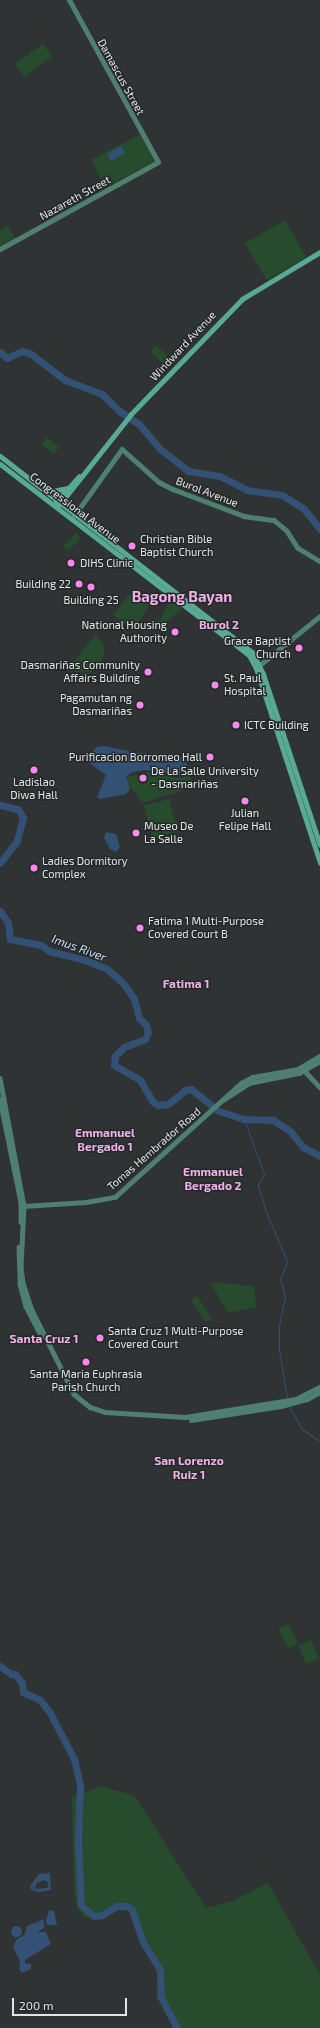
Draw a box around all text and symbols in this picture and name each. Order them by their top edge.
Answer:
street label: Damascus Street [95,37,147,117]
street label: Nazareth Street [37,173,113,223]
street label: Windward Avenue [147,308,219,384]
street label: Congressional Avenue [27,470,123,546]
street label: Burol Avenue [174,474,240,510]
place label: Christian Bible Baptist Church [140,533,213,559]
marker: Christian Bible Baptist Church [127,541,137,551]
place label: DIHS Clinic [80,556,133,570]
marker: DIHS Clinic [65,557,77,569]
place label: Building 22 [16,577,71,591]
marker: Building 22 [74,579,84,589]
marker: Building 25 [86,582,96,592]
district label: Bagong Bayan [132,588,232,606]
place label: Building 25 [63,593,119,607]
district label: Burol 2 [199,618,239,632]
place label: National Housing Authority [81,619,167,645]
marker: National Housing Authority [170,627,180,637]
place label: Grace Baptist Church [224,635,291,661]
marker: Grace Baptist Church [294,643,304,653]
place label: Dasmariñas Community Affairs Building [21,659,140,685]
marker: Dasmariñas Community Affairs Building [143,667,153,677]
place label: St. Paul Hospital [224,672,266,698]
marker: St. Paul Hospital [209,679,221,691]
place label: Pagamutan ng Dasmariñas [60,692,132,718]
marker: Pagamutan ng Dasmariñas [135,700,145,710]
place label: ICTC Building [244,718,309,732]
marker: ICTC Building [231,720,241,730]
place label: Purificacion Borromeo Hall [69,750,202,764]
marker: Purificacion Borromeo Hall [205,752,215,762]
marker: Ladislao Diwa Hall [29,765,39,775]
place label: De La Salle University - Dasmariñas [151,765,259,791]
marker: De La Salle University - Dasmariñas [138,773,148,783]
place label: Ladislao Diwa Hall [10,776,58,802]
marker: Julian Felipe Hall [240,796,250,806]
place label: Julian Felipe Hall [219,807,271,833]
place label: Museo De La Salle [144,820,193,846]
marker: Museo De La Salle [131,828,141,838]
place label: Ladies Dormitory Complex [42,855,128,881]
marker: Ladies Dormitory Complex [29,863,39,873]
place label: Fatima 1 Multi-Purpose Covered Court B [148,915,264,941]
marker: Fatima 1 Multi-Purpose Covered Court B [135,923,145,933]
water label: Imus River [50,931,108,965]
district label: Fatima 1 [163,977,209,991]
street label: Tomas Hembrador Road [105,1105,203,1193]
district label: Emmanuel Bergado 1 [75,1126,135,1154]
district label: Emmanuel Bergado 2 [183,1165,243,1193]
place label: Santa Cruz 1 Multi-Purpose Covered Court [108,1325,243,1351]
district label: Santa Cruz 1 [10,1332,78,1346]
marker: Santa Cruz 1 Multi-Purpose Covered Court [95,1333,105,1343]
marker: Santa Maria Euphrasia Parish Church [81,1357,91,1367]
place label: Santa Maria Euphrasia Parish Church [30,1368,142,1394]
district label: San Lorenzo Ruiz 1 [154,1454,224,1482]
scale bar [14,1990,129,2016]
text: 200 m [19,1998,53,2012]

